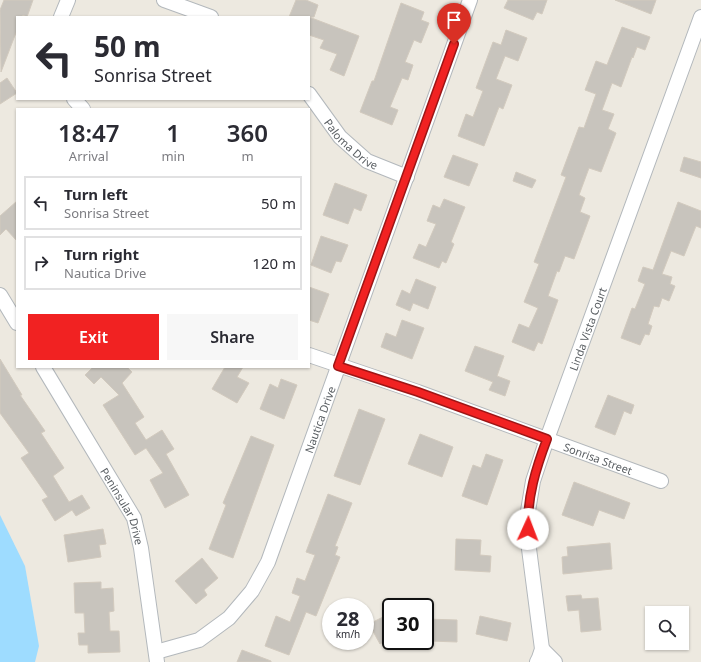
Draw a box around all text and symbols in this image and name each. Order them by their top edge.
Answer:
pin [437,3,471,44]
icon: arrive [443,9,465,31]
text: 50 m [94,27,161,65]
icon: left [28,32,80,84]
text: Sonrisa Street [94,63,212,87]
street label: Paloma Drive [321,115,380,172]
text: 18:47 [58,116,119,149]
text: 1 [166,116,180,149]
text: 360 [227,116,268,149]
text: Arrival [69,147,109,165]
text: min [161,147,185,165]
text: m [241,147,254,165]
text: Turn left [64,184,128,204]
icon: left [30,192,52,214]
text: 50 m [261,193,296,213]
text: Sonrisa Street [64,204,149,222]
text: Turn right [64,244,139,264]
icon: right [30,252,52,274]
text: 120 m [252,253,296,273]
text: Nautica Drive [64,264,146,282]
street label: Linda Vista Court [565,285,609,373]
button: Exit [28,314,159,360]
button: Share [167,314,298,360]
street label: Nautica Drive [300,384,338,455]
street label: Sonrisa Street [562,439,635,477]
street label: Peninsular Drive [98,465,147,546]
position arrow [507,508,549,550]
speed limit sign: 30 [382,598,434,650]
text: 28 [337,605,359,632]
map controls [645,606,689,650]
button: search [645,606,689,650]
text: km/h [336,627,360,641]

